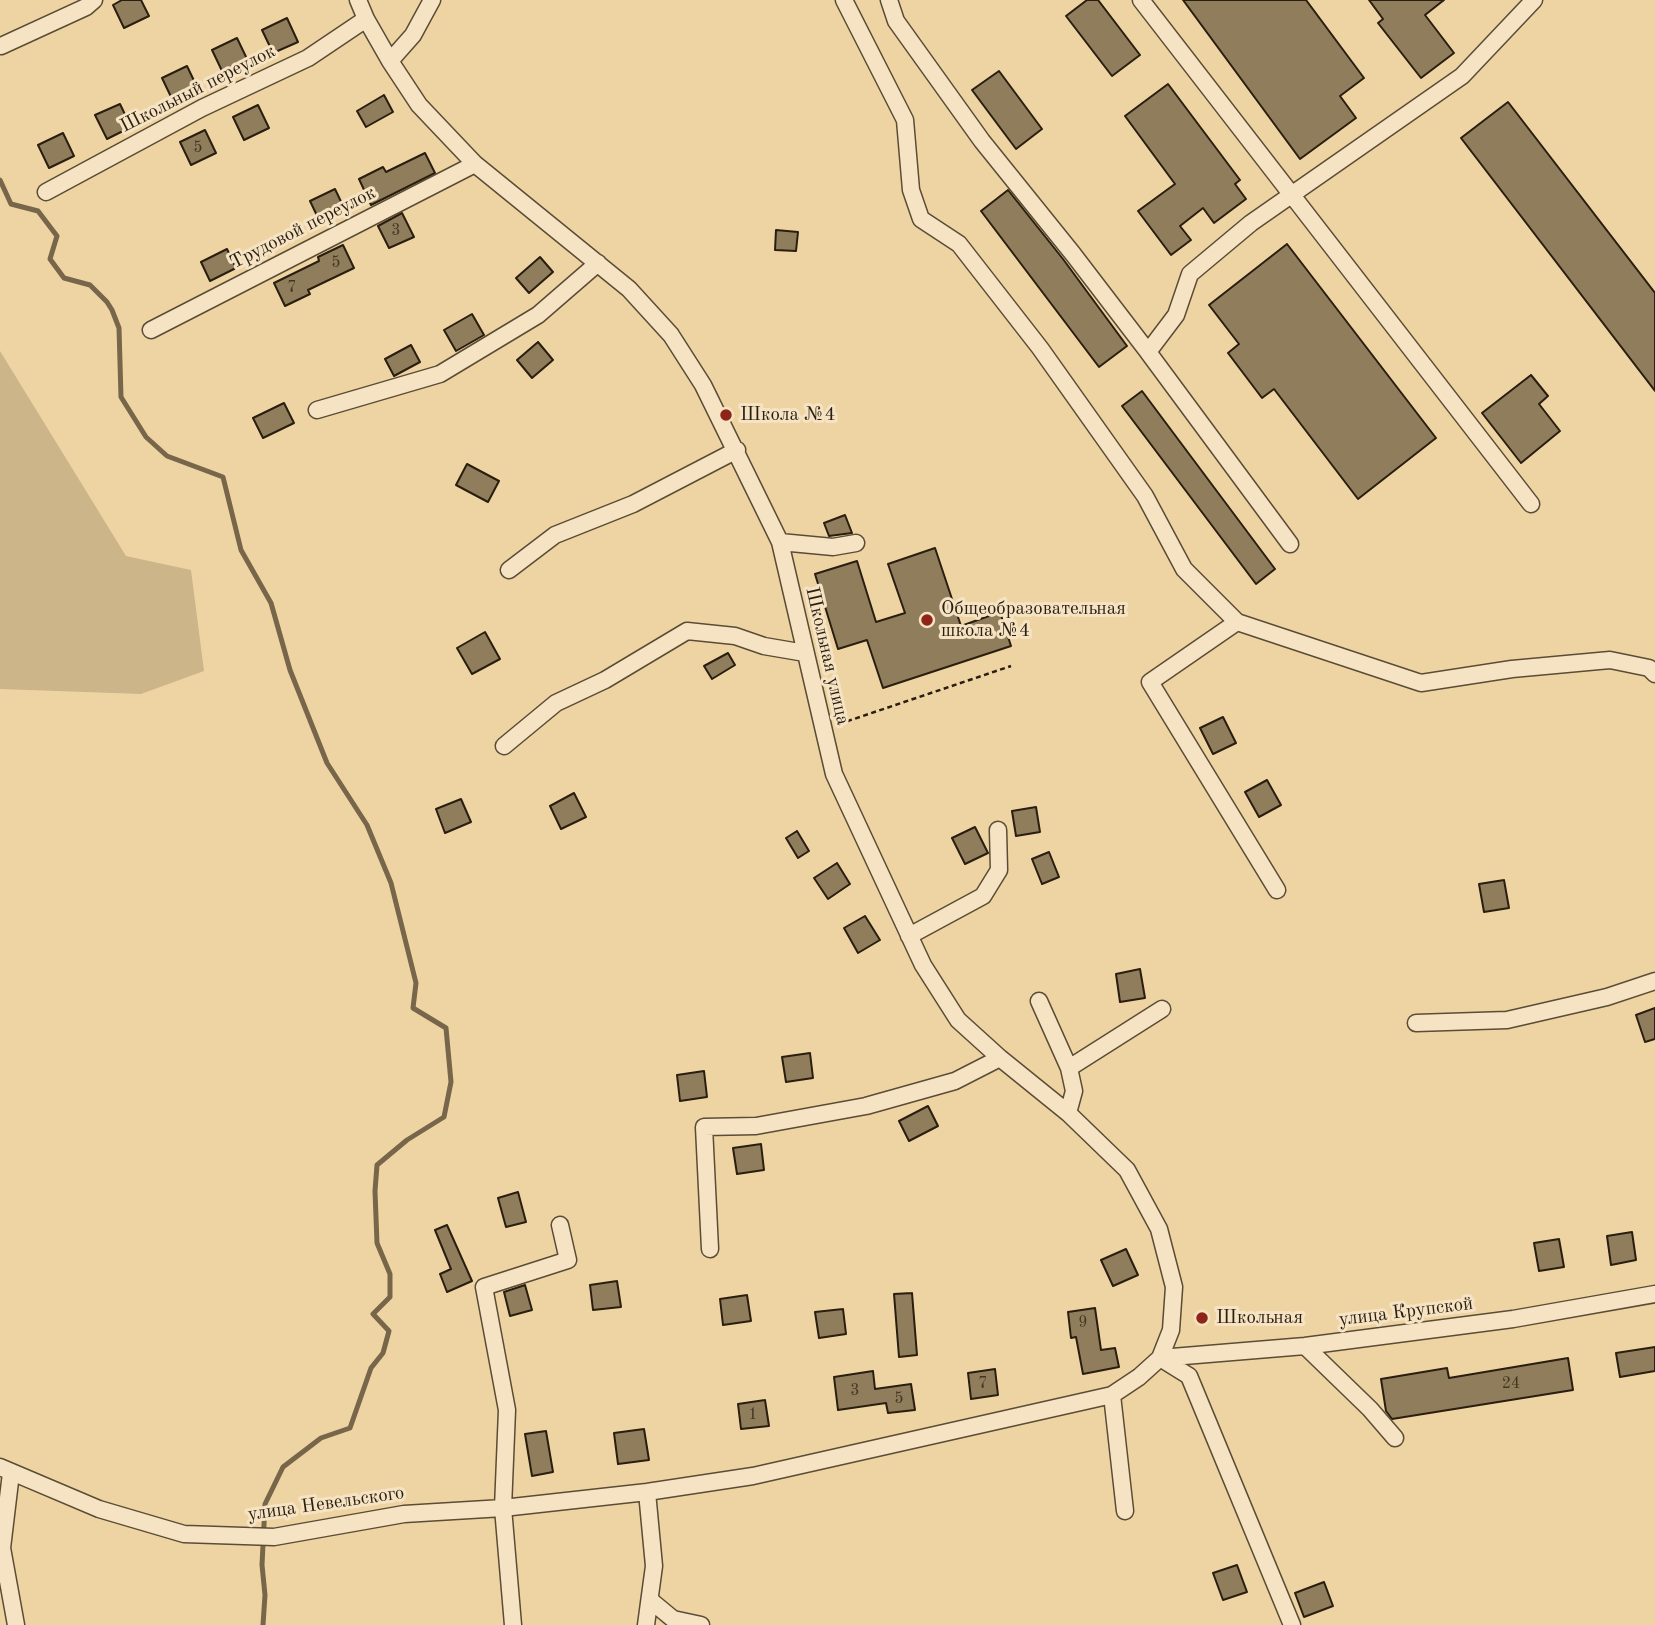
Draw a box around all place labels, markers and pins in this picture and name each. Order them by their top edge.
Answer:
place label: Школа №4 [740,404,835,426]
marker: Школа №4 [718,407,734,423]
place label: Общеобразовательная школа №4 [941,598,1126,642]
marker: Общеобразовательная школа №4 [919,612,935,628]
place label: Школьная [1216,1307,1303,1329]
marker: Школьная [1194,1310,1210,1326]

